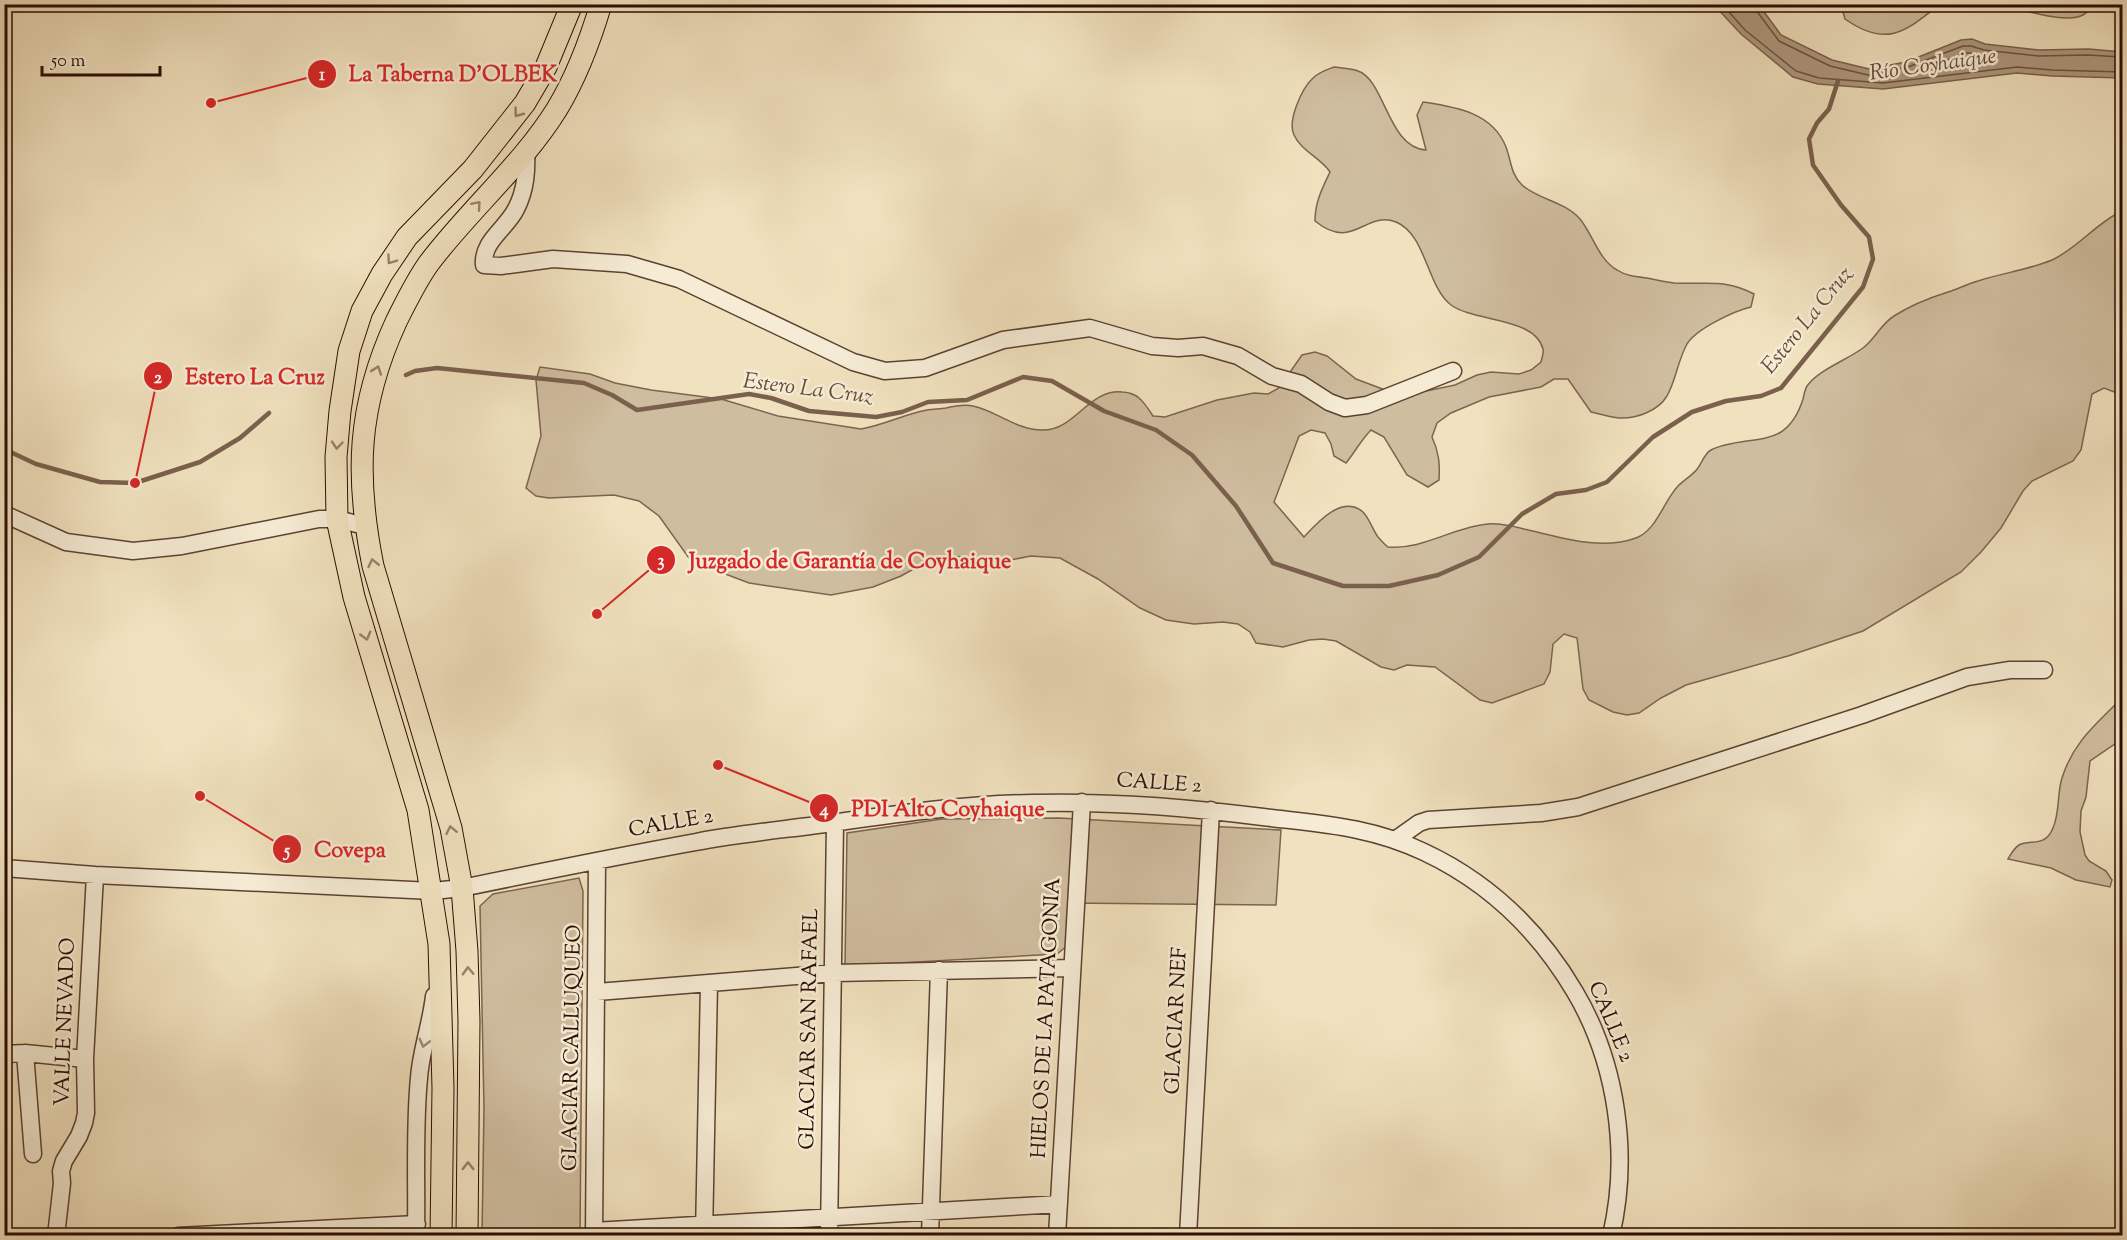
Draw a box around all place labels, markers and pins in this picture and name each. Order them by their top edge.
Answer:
callout: La Taberna D’OLBEK [307,54,569,94]
callout: Estero La Cruz [143,356,337,396]
callout: Juzgado de Garantía de Coyhaique [646,540,1023,580]
callout: PDI Alto Coyhaique [809,788,1056,828]
callout: Covepa [272,829,398,869]

